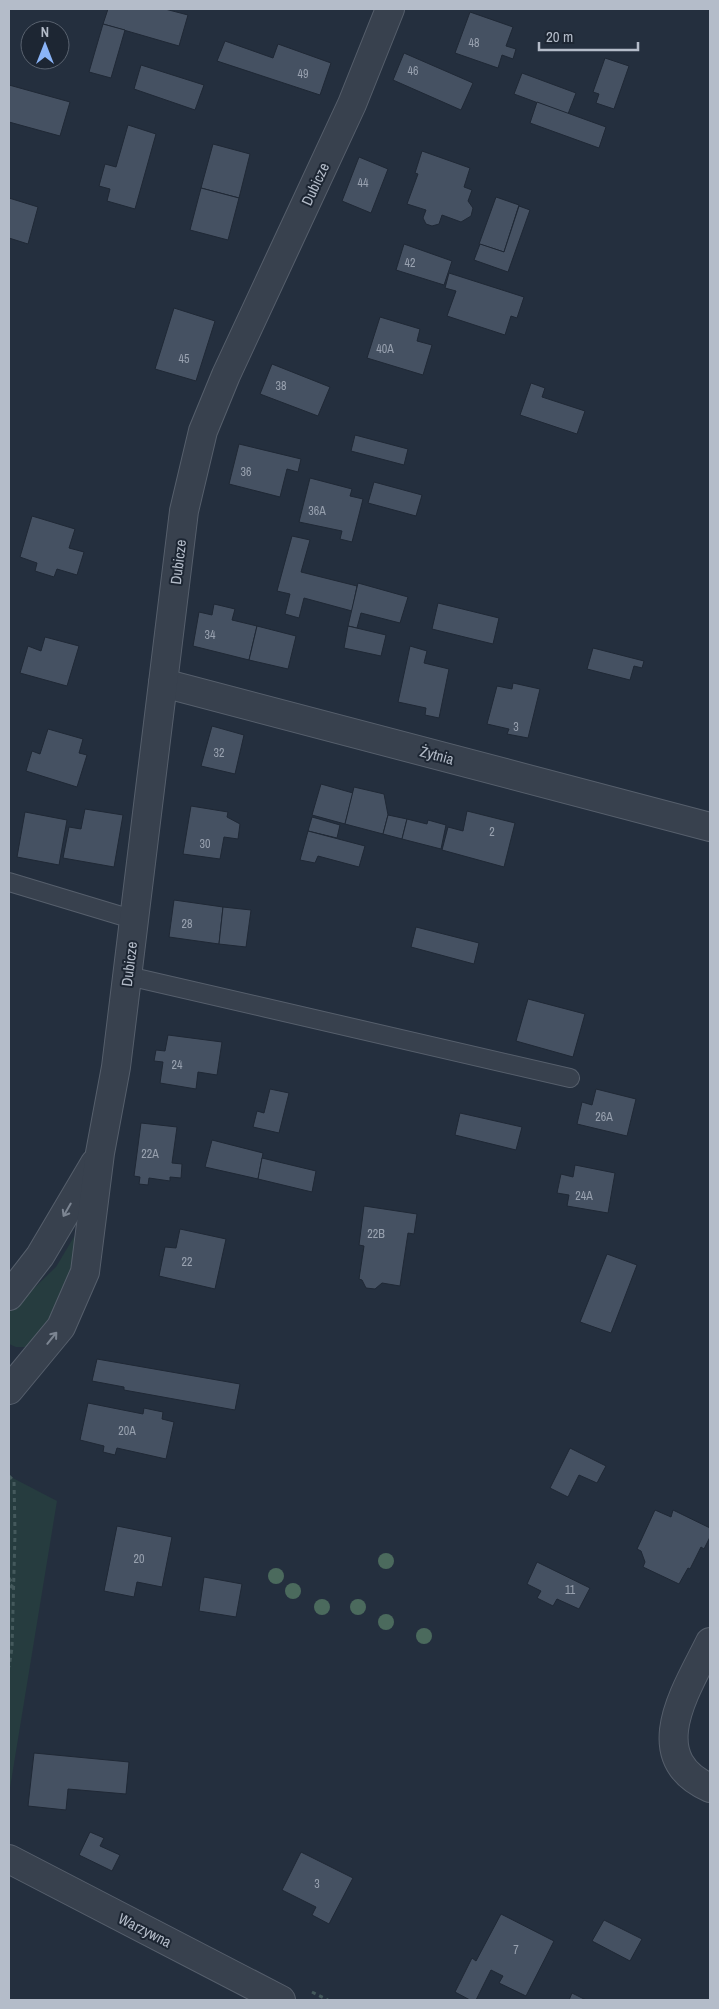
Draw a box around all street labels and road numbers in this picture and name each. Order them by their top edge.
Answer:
street label: Dubicze [296,159,334,209]
street label: Dubicze [165,538,191,586]
street label: Żytnia [418,740,456,770]
street label: Dubicze [116,940,142,988]
street label: Warzywna [115,1908,175,1952]

